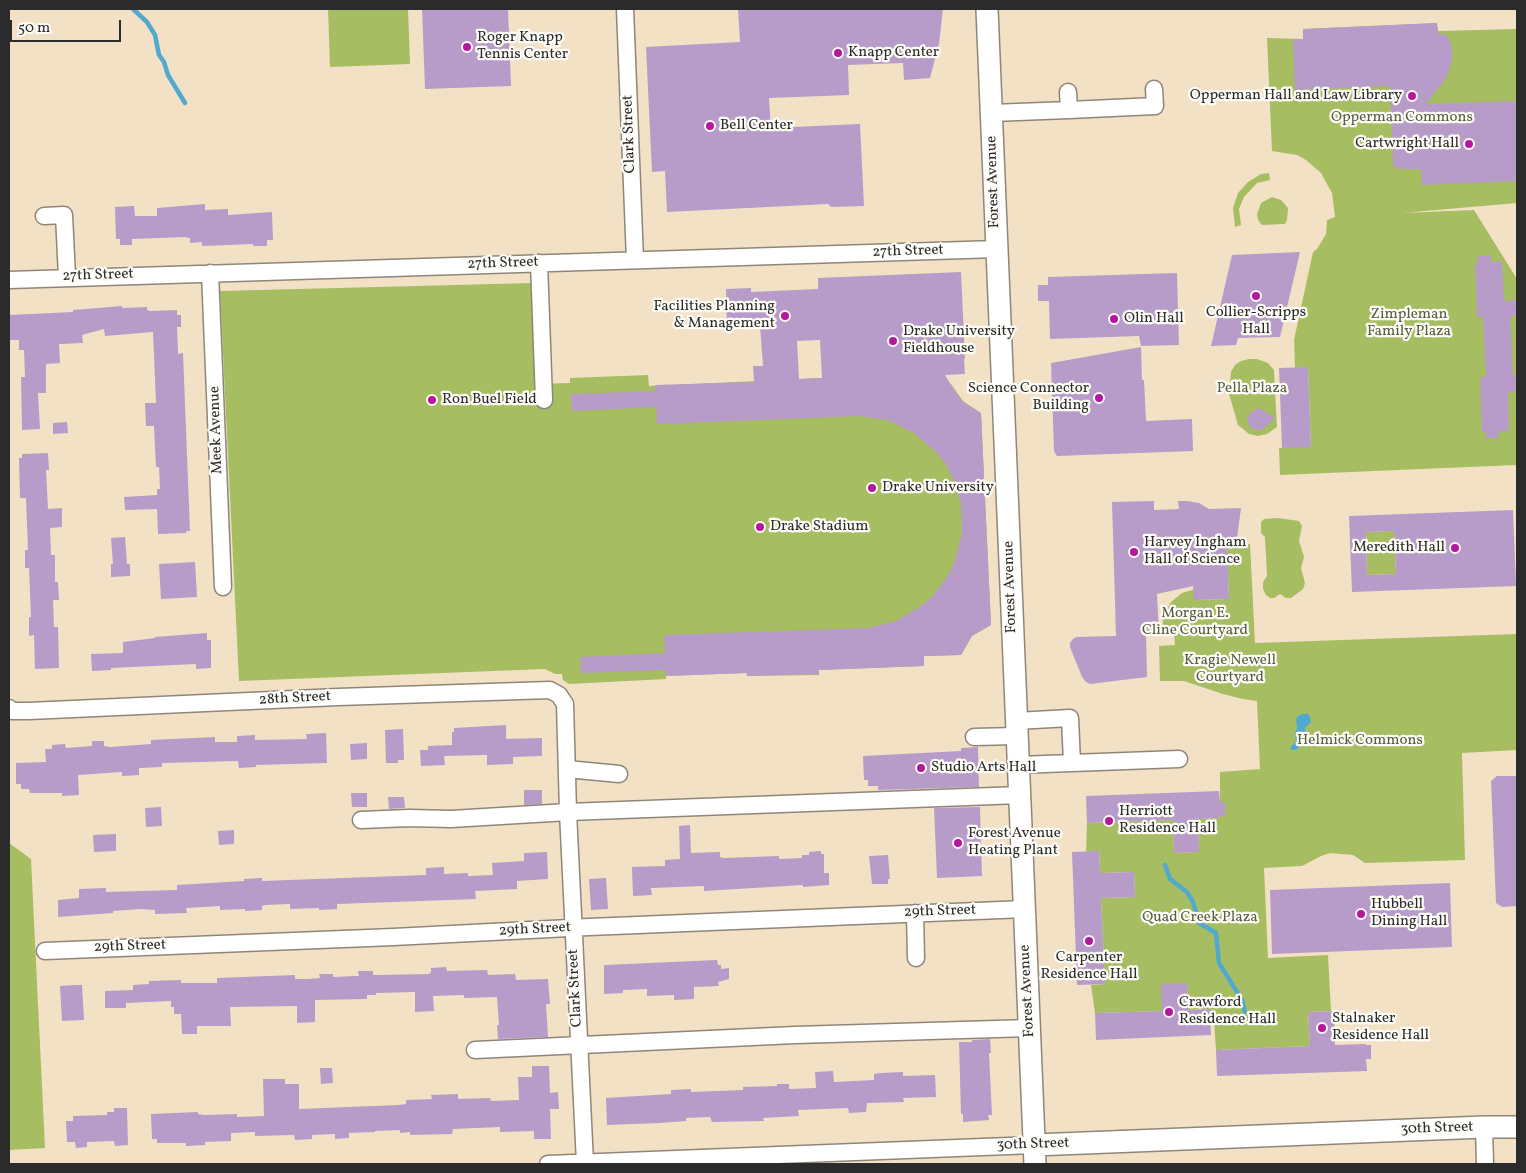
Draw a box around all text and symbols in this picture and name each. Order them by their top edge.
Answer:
scale bar [12,10,124,42]
text: 50 m [18,18,50,39]
place label: Roger Knapp Tennis Center [477,29,568,64]
marker: Roger Knapp Tennis Center [461,41,473,53]
place label: Knapp Center [848,44,939,62]
marker: Knapp Center [832,47,844,59]
place label: Opperman Hall and Law Library [1190,87,1402,105]
marker: Opperman Hall and Law Library [1406,90,1418,102]
street label: Clark Street [620,94,640,174]
park label: Opperman Commons [1331,109,1473,127]
place label: Bell Center [720,117,793,135]
marker: Bell Center [704,120,716,132]
street label: Forest Avenue [983,135,1005,229]
place label: Cartwright Hall [1355,135,1459,153]
marker: Cartwright Hall [1463,138,1475,150]
street label: 27th Street [872,242,944,262]
street label: 27th Street [467,254,539,274]
street label: 27th Street [62,266,134,286]
marker: Collier-Scripps Hall [1250,290,1262,302]
place label: Facilities Planning & Management [654,298,775,333]
place label: Collier-Scripps Hall [1206,304,1306,339]
park label: Zimpleman Family Plaza [1367,306,1451,341]
marker: Facilities Planning & Management [779,310,791,322]
place label: Olin Hall [1124,310,1184,328]
marker: Olin Hall [1108,313,1120,325]
place label: Drake University Fieldhouse [903,323,1015,358]
marker: Drake University Fieldhouse [887,335,899,347]
place label: Science Connector Building [968,380,1089,415]
park label: Pella Plaza [1217,380,1287,398]
street label: Meek Avenue [206,386,228,474]
place label: Ron Buel Field [442,391,537,409]
marker: Science Connector Building [1093,392,1105,404]
marker: Ron Buel Field [426,394,438,406]
place label: Drake University [882,479,994,497]
marker: Drake University [866,482,878,494]
place label: Drake Stadium [770,518,868,536]
marker: Drake Stadium [754,521,766,533]
place label: Harvey Ingham Hall of Science [1144,534,1247,569]
place label: Meredith Hall [1353,539,1445,557]
street label: Forest Avenue [1000,540,1022,634]
marker: Meredith Hall [1449,542,1461,554]
marker: Harvey Ingham Hall of Science [1128,546,1140,558]
park label: Morgan E. Cline Courtyard [1142,605,1248,640]
park label: Kragie Newell Courtyard [1184,652,1276,687]
street label: 28th Street [258,688,332,710]
park label: Helmick Commons [1297,732,1423,750]
place label: Studio Arts Hall [931,759,1036,777]
marker: Studio Arts Hall [915,762,927,774]
place label: Herriott Residence Hall [1119,803,1216,838]
marker: Herriott Residence Hall [1103,815,1115,827]
place label: Forest Avenue Heating Plant [968,825,1061,860]
marker: Forest Avenue Heating Plant [952,837,964,849]
place label: Hubbell Dining Hall [1371,896,1447,931]
street label: 29th Street [904,902,976,922]
marker: Hubbell Dining Hall [1355,908,1367,920]
park label: Quad Creek Plaza [1142,909,1258,927]
street label: 29th Street [498,919,572,941]
marker: Carpenter Residence Hall [1083,935,1095,947]
street label: 29th Street [94,937,166,957]
street label: Forest Avenue [1017,944,1039,1038]
street label: Clark Street [565,948,587,1028]
place label: Carpenter Residence Hall [1040,949,1138,984]
place label: Crawford Residence Hall [1179,994,1276,1029]
marker: Crawford Residence Hall [1163,1006,1175,1018]
place label: Stalnaker Residence Hall [1332,1010,1429,1045]
marker: Stalnaker Residence Hall [1316,1022,1328,1034]
street label: 30th Street [1400,1119,1474,1139]
street label: 30th Street [996,1135,1070,1155]

